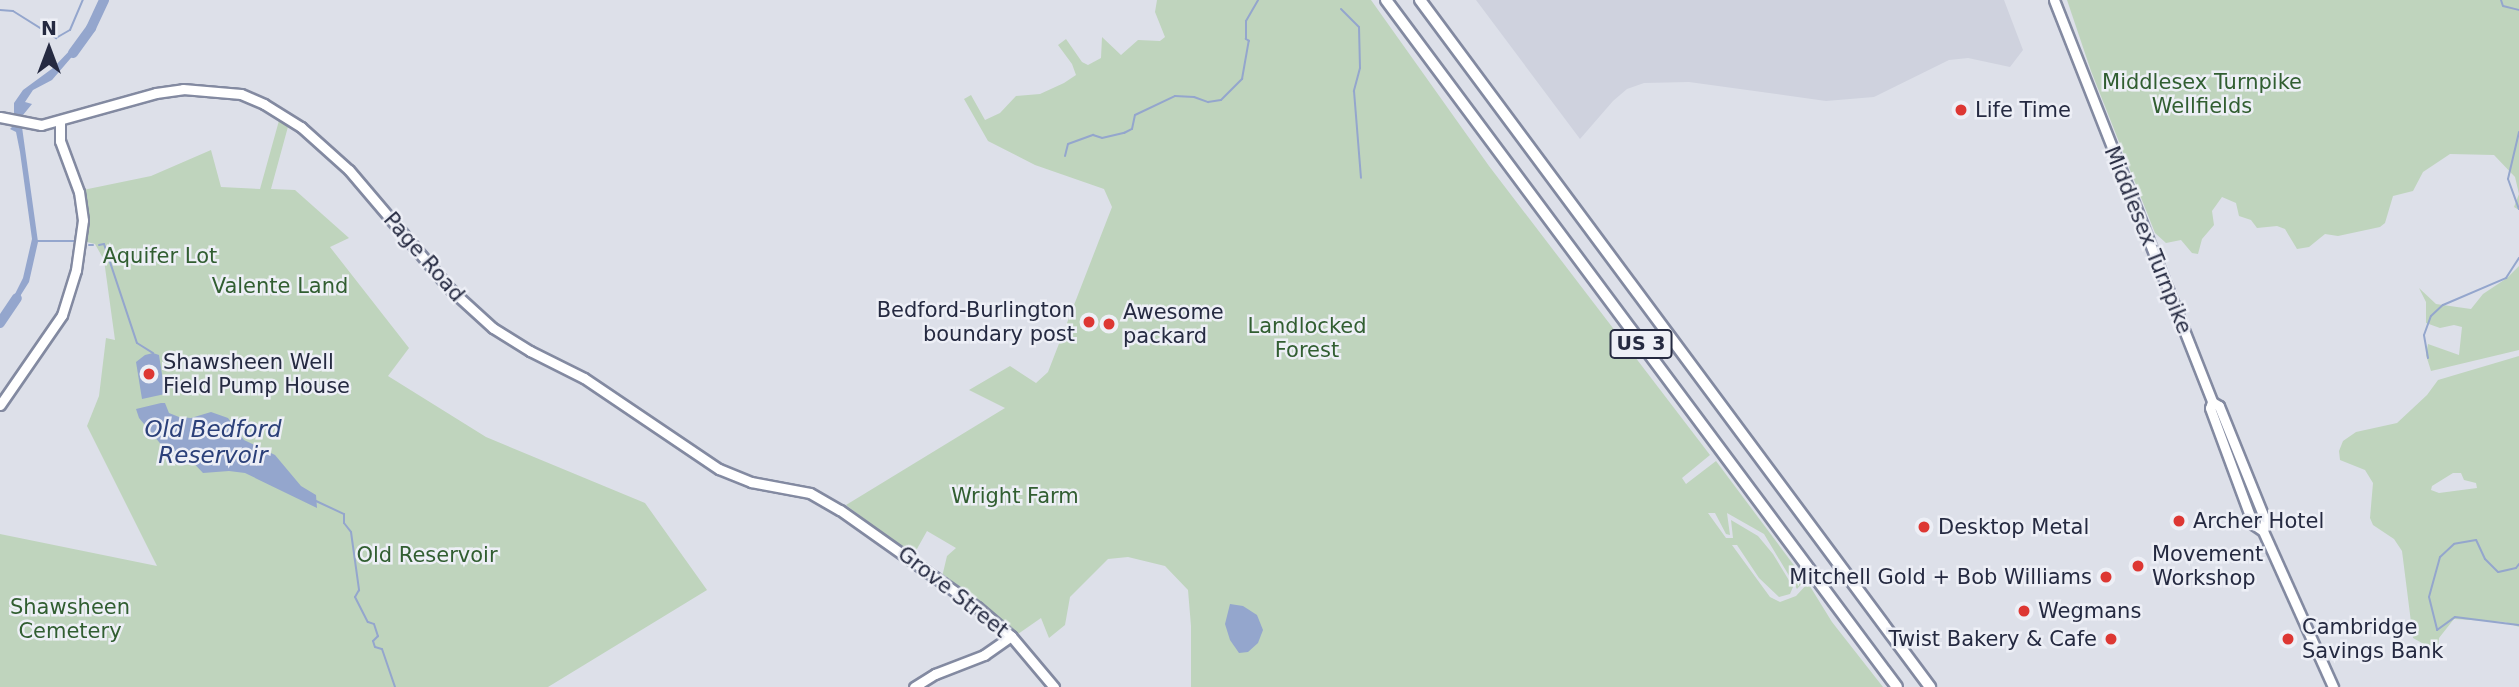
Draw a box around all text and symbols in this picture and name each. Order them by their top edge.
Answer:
north arrow [14,14,84,84]
text: N [41,17,57,39]
park label: Middlesex Turnpike Wellfields [2102,69,2302,119]
place label: Life Time [1975,97,2071,123]
marker: Life Time [1953,102,1969,118]
street label: Middlesex Turnpike [2099,143,2197,337]
street label: Page Road [378,207,470,307]
park label: Aquifer Lot [103,243,217,269]
park label: Valente Land [212,273,348,299]
place label: Bedford-Burlington boundary post [877,297,1075,347]
place label: Awesome packard [1123,299,1224,349]
park label: Landlocked Forest [1247,313,1367,363]
marker: Bedford-Burlington boundary post [1081,314,1097,330]
marker: Awesome packard [1101,316,1117,332]
road number: US 3 [1610,328,1672,360]
place label: Shawsheen Well Field Pump House [163,349,350,399]
marker: Shawsheen Well Field Pump House [141,366,157,382]
water label: Old Bedford Reservoir [144,415,282,469]
park label: Wright Farm [951,483,1079,509]
place label: Archer Hotel [2193,508,2324,534]
marker: Archer Hotel [2171,513,2187,529]
place label: Desktop Metal [1938,514,2089,540]
marker: Desktop Metal [1916,519,1932,535]
street label: Grove Street [893,541,1013,643]
place label: Movement Workshop [2152,541,2263,591]
park label: Old Reservoir [356,542,498,568]
marker: Movement Workshop [2130,558,2146,574]
place label: Mitchell Gold + Bob Williams [1789,564,2092,590]
marker: Mitchell Gold + Bob Williams [2098,569,2114,585]
park label: Shawsheen Cemetery [10,594,130,644]
place label: Wegmans [2038,598,2141,624]
marker: Wegmans [2016,603,2032,619]
place label: Cambridge Savings Bank [2302,614,2443,664]
place label: Twist Bakery & Cafe [1889,626,2097,652]
marker: Twist Bakery & Cafe [2103,631,2119,647]
marker: Cambridge Savings Bank [2280,631,2296,647]

